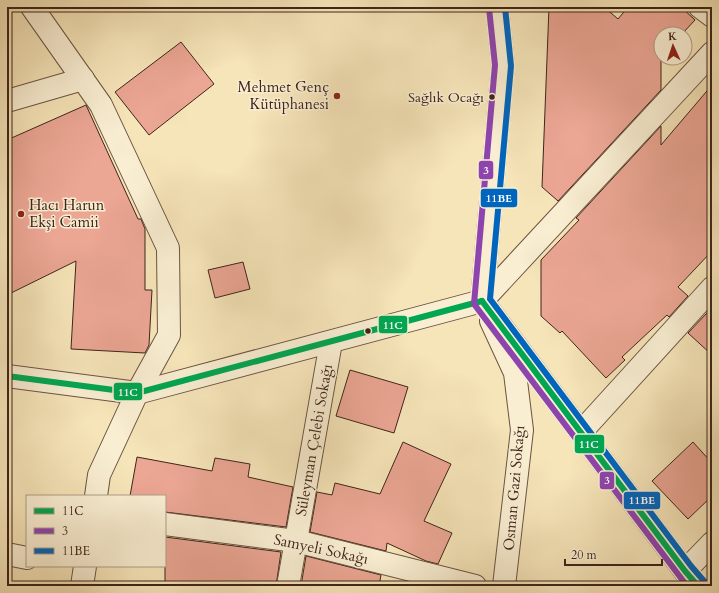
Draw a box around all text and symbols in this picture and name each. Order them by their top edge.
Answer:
north arrow [653,26,693,66]
text: K [668,29,677,44]
place label: Mehmet Genç Kütüphanesi [238,77,329,114]
place label: Sağlık Ocağı [408,88,484,107]
marker: Mehmet Genç Kütüphanesi [332,91,342,101]
marker: Sağlık Ocağı [487,92,497,102]
line badge: 3 [478,160,494,180]
text: 3 [483,163,489,178]
line badge: 11BE [480,188,518,208]
text: 11BE [486,191,512,206]
place label: Hacı Harun Ekşi Camii [29,195,105,232]
marker: Hacı Harun Ekşi Camii [16,209,26,219]
line badge: 11C [378,315,408,334]
text: 11C [383,318,403,333]
unlabelled marker [363,326,373,336]
street label: Süleyman Çelebi Sokağı [291,362,337,518]
line badge: 11C [113,382,143,401]
text: 11C [118,385,138,400]
street label: Osman Gazi Sokağı [499,424,529,552]
line badge: 11C [574,434,605,454]
text: 11C [579,437,599,452]
line badge: 3 [599,471,615,490]
text: 3 [604,473,610,488]
line badge: 11BE [623,491,661,510]
text: 11BE [629,493,655,508]
legend [26,495,166,567]
text: 11C [62,503,83,519]
text: 3 [62,523,68,539]
street label: Samyeli Sokağı [272,529,370,569]
scale bar [565,541,662,567]
text: 11BE [62,543,90,559]
text: 20 m [571,547,598,563]

